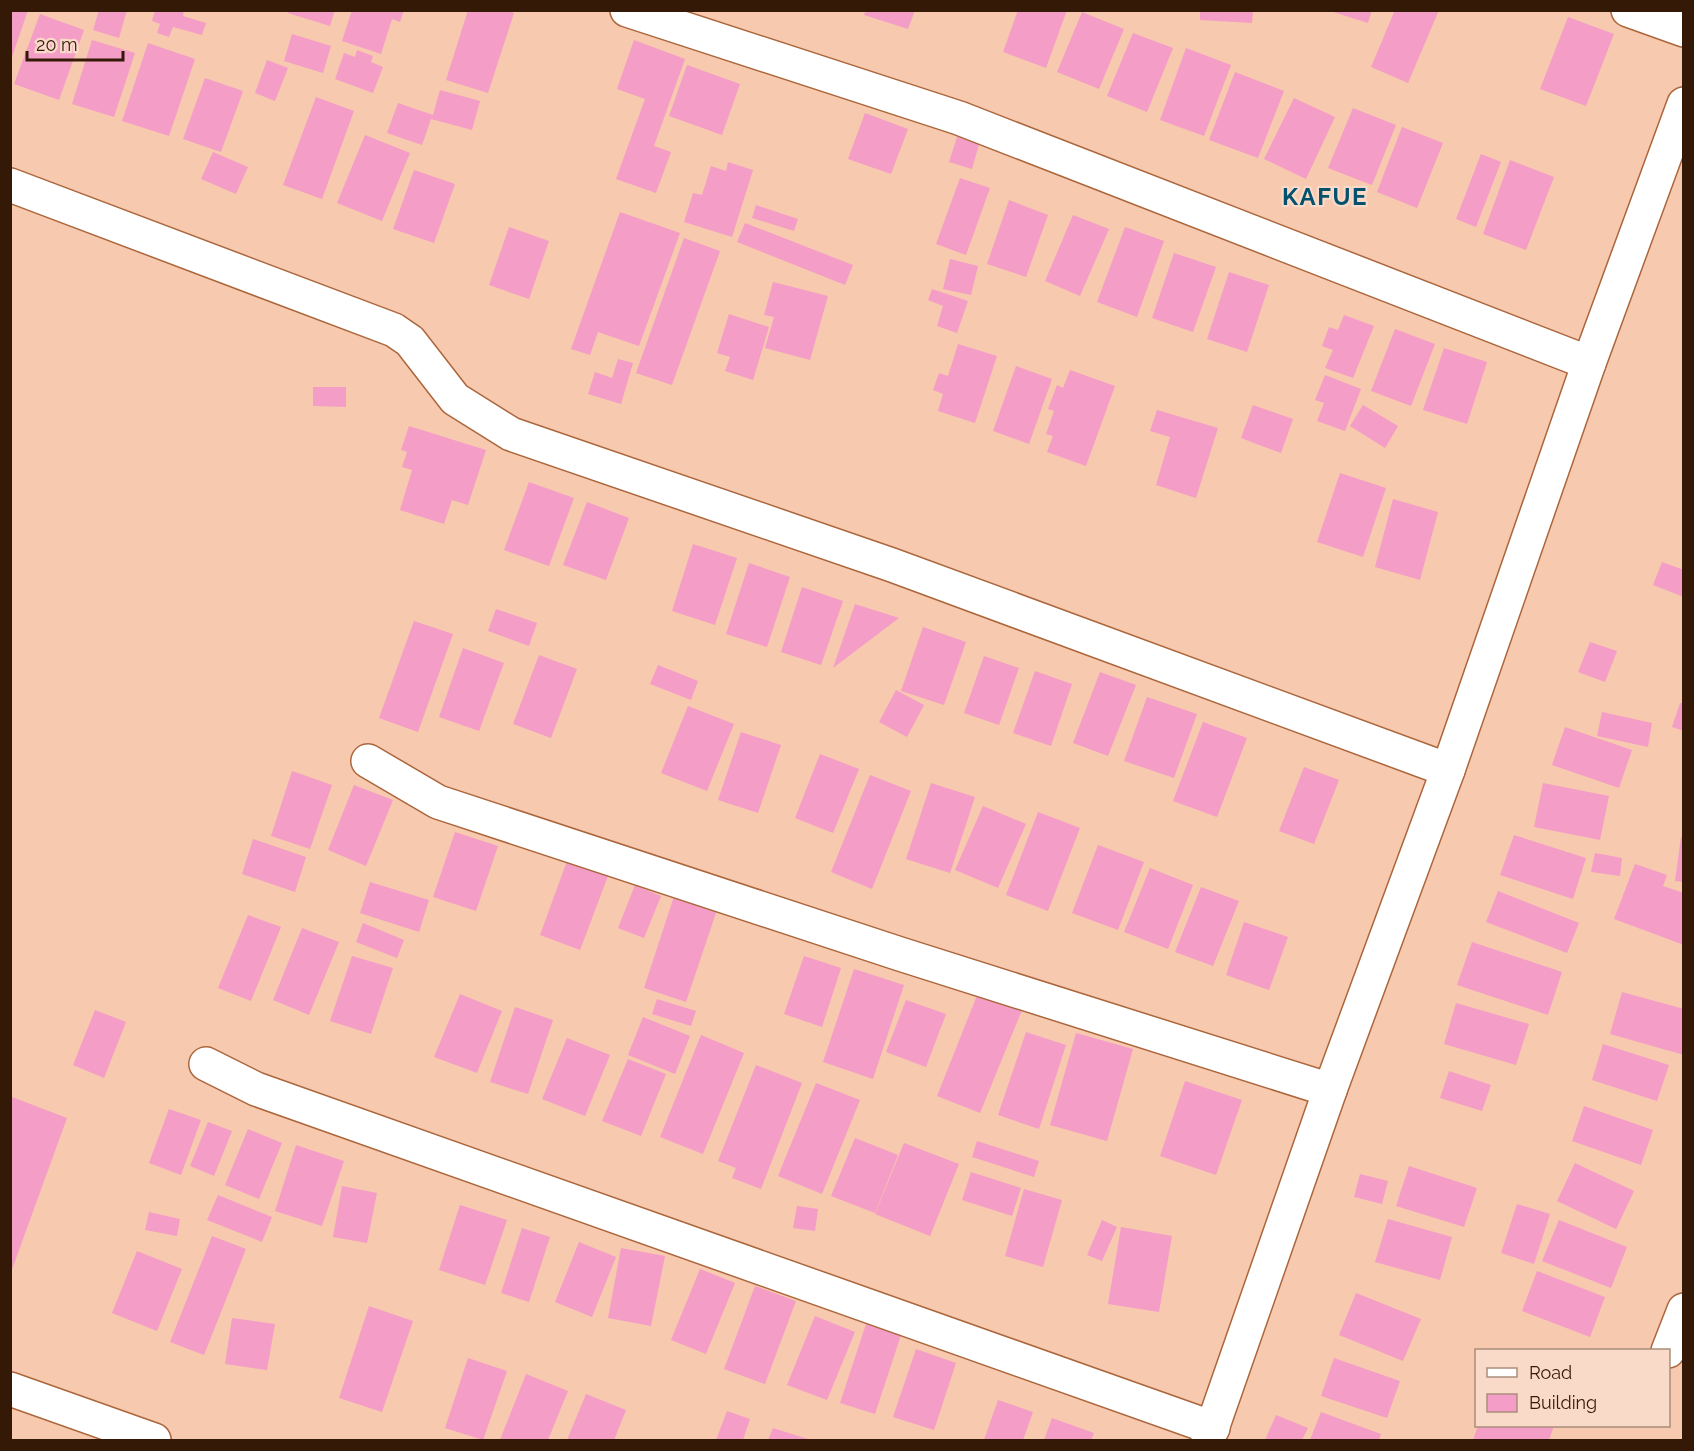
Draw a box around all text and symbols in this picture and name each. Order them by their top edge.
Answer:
scale bar [27,24,123,62]
text: 20 m [36,34,78,55]
district label: KAFUE [1282,182,1368,211]
legend [1475,1349,1670,1427]
text: Road [1529,1362,1572,1383]
text: Building [1529,1392,1597,1413]

